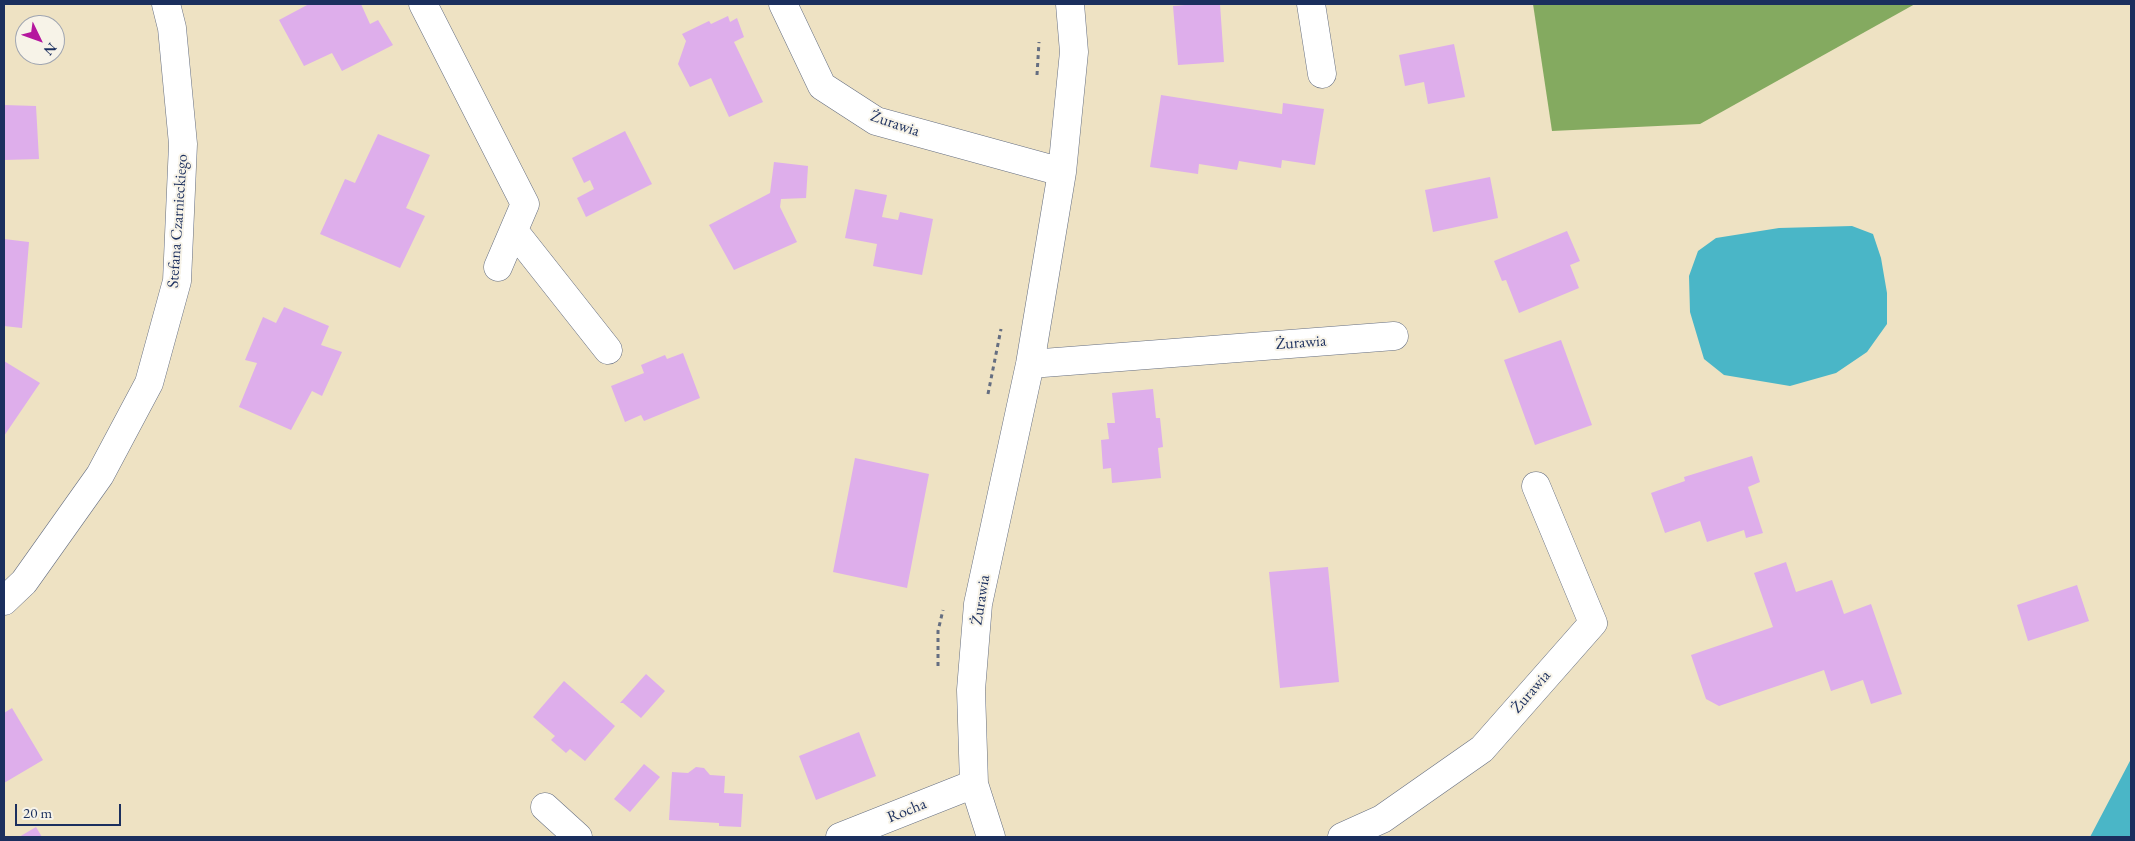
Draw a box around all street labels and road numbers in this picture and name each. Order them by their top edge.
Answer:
street label: Żurawia [868,107,922,141]
street label: Stefana Czarnieckiego [164,153,192,289]
street label: Żurawia [1275,332,1327,354]
street label: Żurawia [968,573,994,627]
street label: Żurawia [1507,667,1555,717]
street label: Rocha [885,795,929,827]

